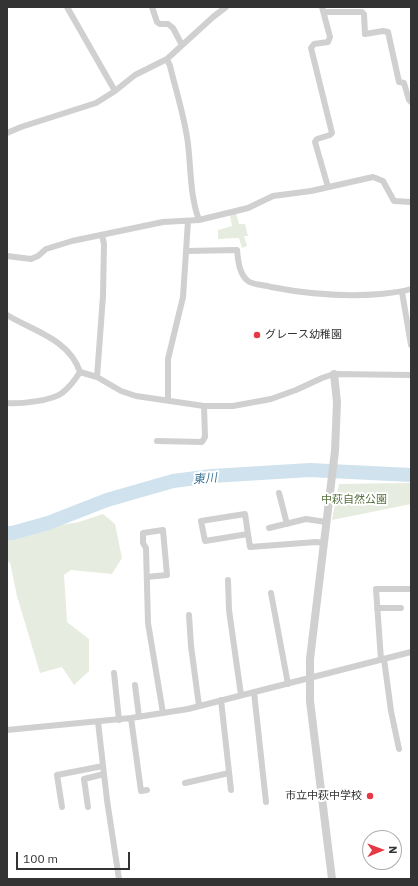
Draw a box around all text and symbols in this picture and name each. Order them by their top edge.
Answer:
place label: グレース幼稚園 [265,328,342,342]
marker: グレース幼稚園 [252,330,262,340]
water label: 東川 [192,471,218,487]
park label: 中萩自然公園 [321,493,387,507]
place label: 市立中萩中学校 [285,789,362,803]
marker: 市立中萩中学校 [365,791,375,801]
north arrow [362,830,402,870]
scale bar [18,844,132,870]
text: N [386,846,400,854]
text: 100 m [23,851,58,866]

